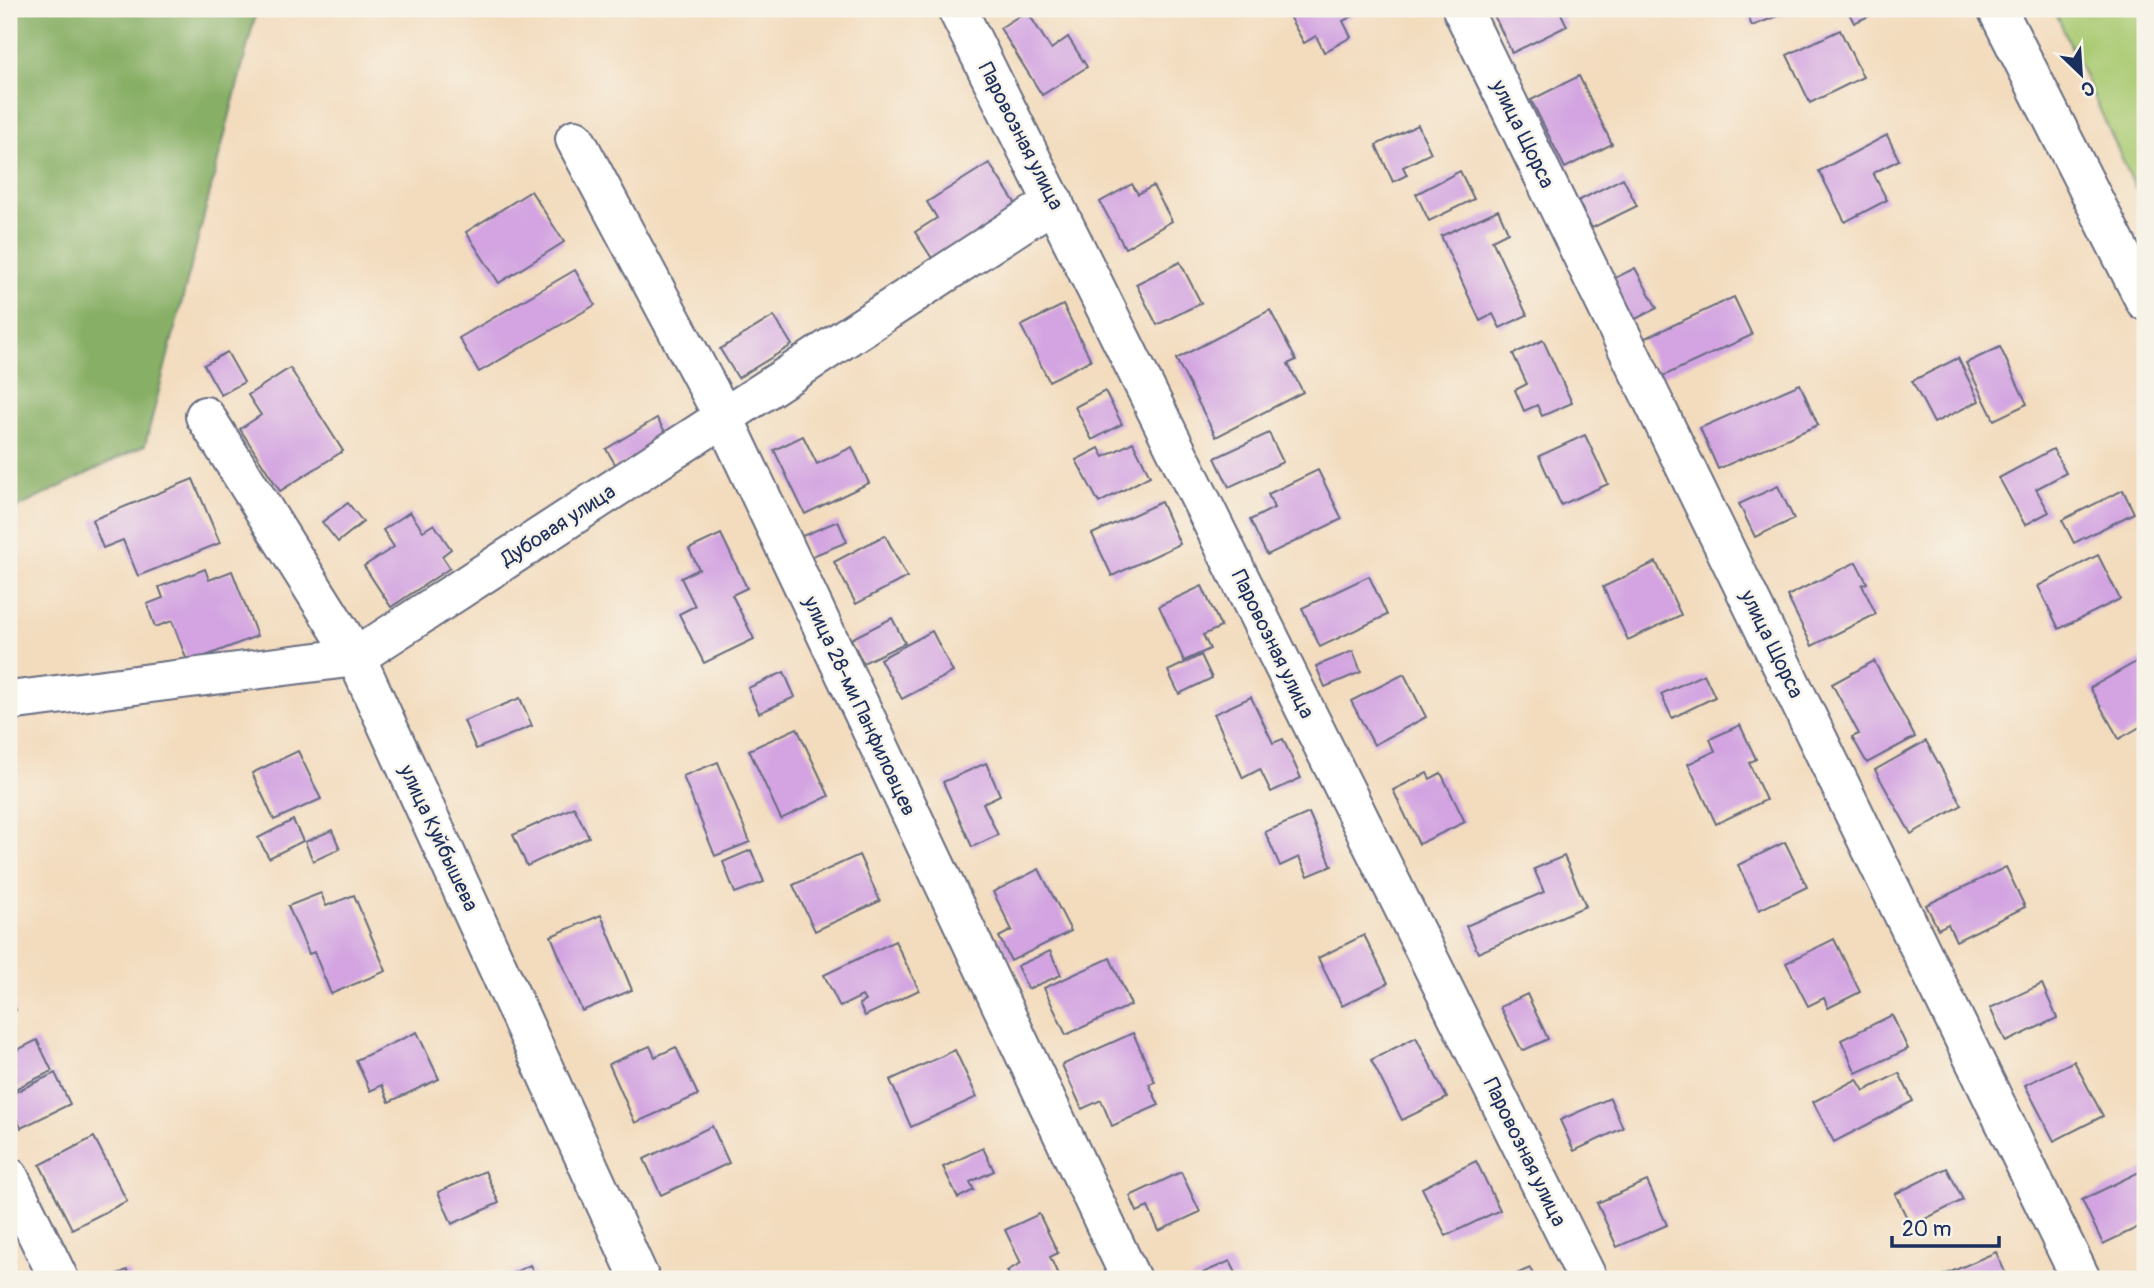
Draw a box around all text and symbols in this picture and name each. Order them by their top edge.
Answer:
north arrow [2046,38,2116,108]
street label: Паровозная улица [972,58,1069,215]
street label: улица Щорса [1484,75,1560,193]
text: С [2077,75,2098,102]
street label: Дубовая улица [495,478,621,573]
street label: Паровозная улица [1225,565,1320,723]
street label: улица Щорса [1733,585,1809,703]
street label: улица 28-ми Панфиловцев [796,591,922,820]
street label: улица Куйбышева [392,760,484,916]
street label: Паровозная улица [1477,1073,1572,1231]
scale bar [1892,1204,1998,1248]
text: 20 m [1902,1216,1951,1243]

